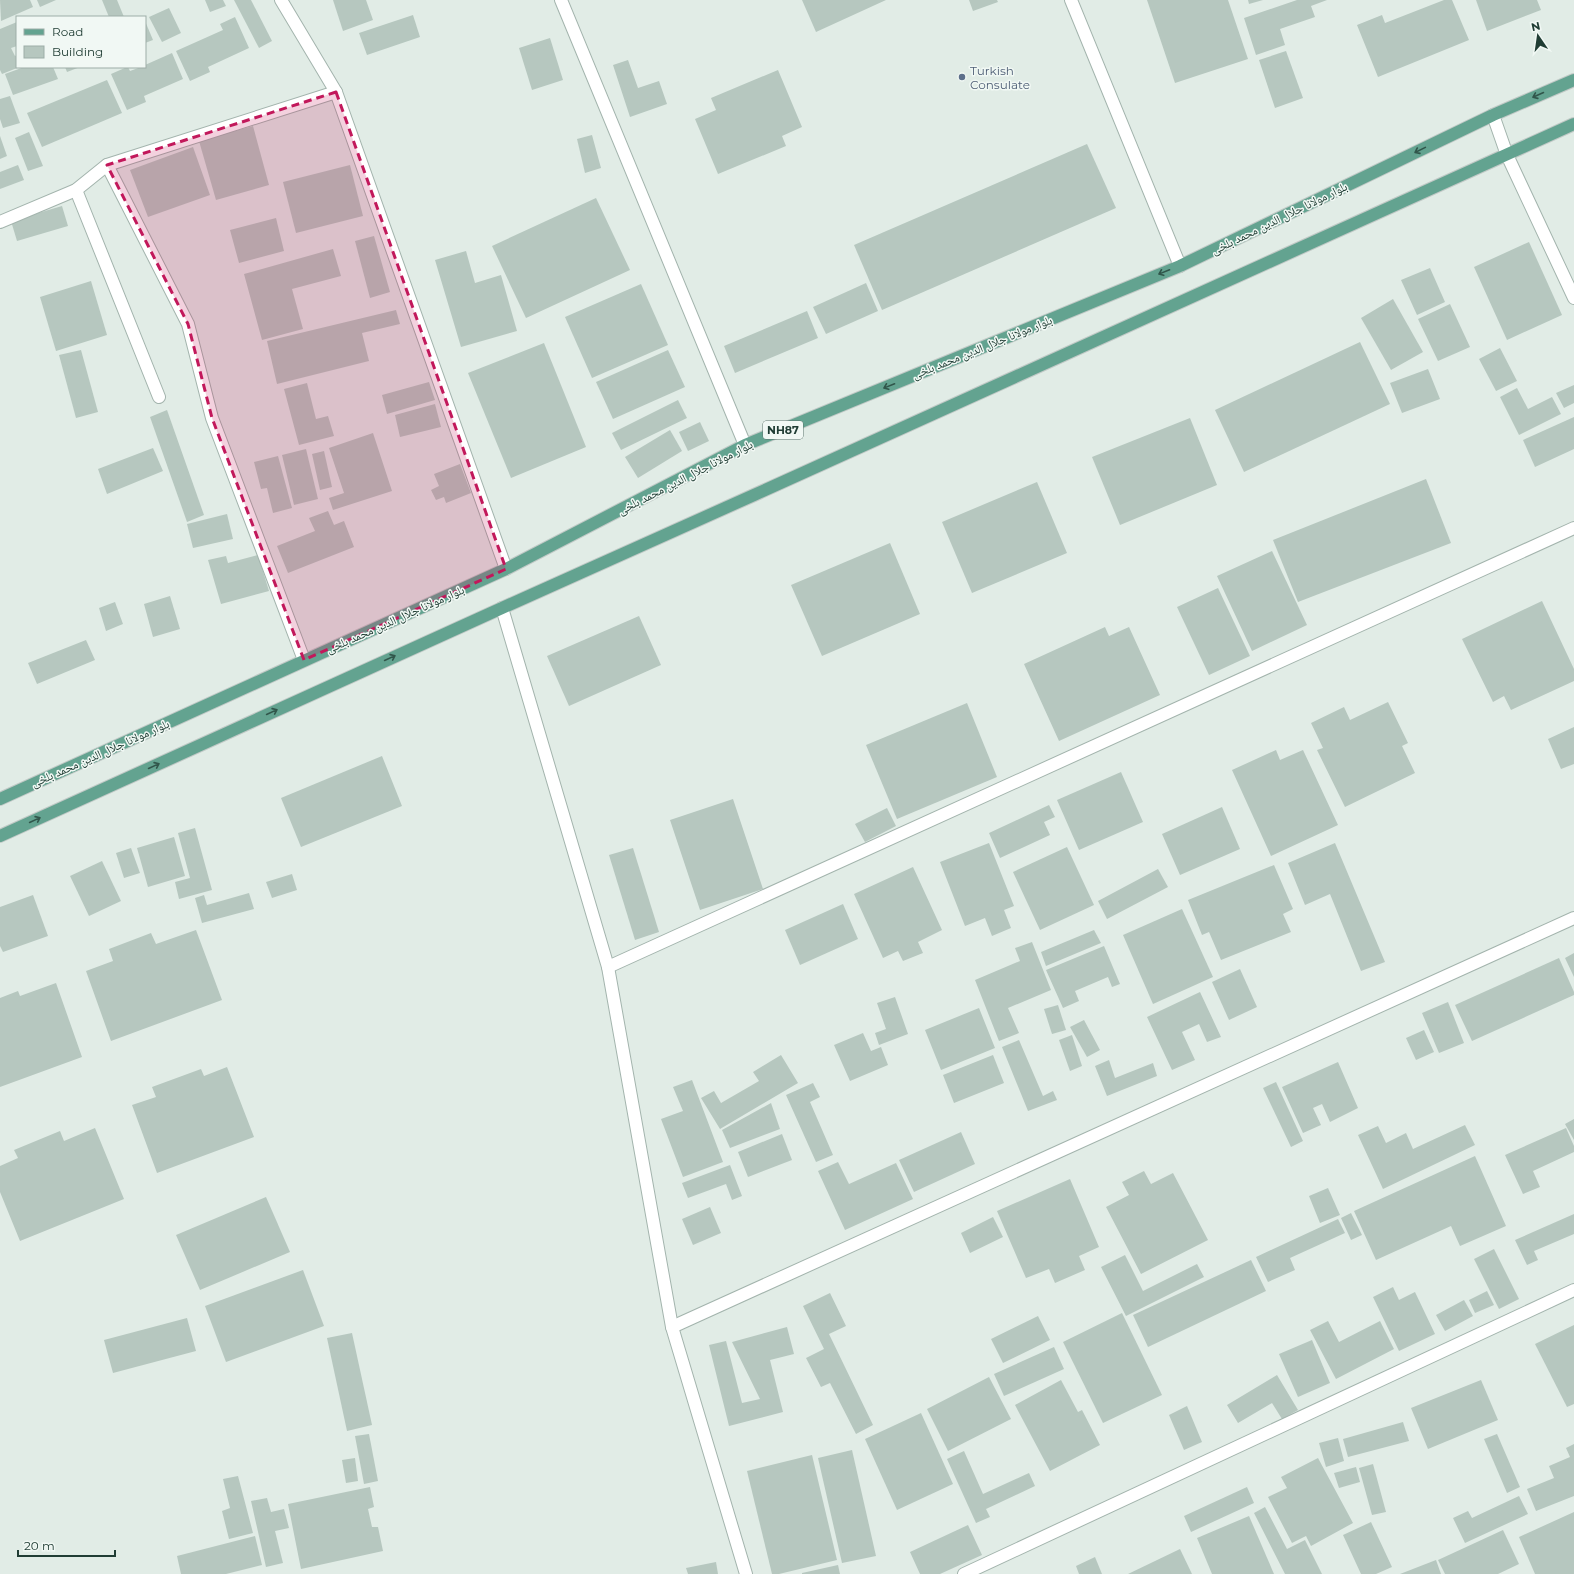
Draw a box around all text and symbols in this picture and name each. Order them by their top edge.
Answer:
legend [16,16,146,68]
north arrow [1518,16,1558,56]
text: N [1530,18,1542,34]
text: Road [52,24,83,39]
text: Building [52,44,103,59]
place label: Turkish Consulate [970,63,1030,92]
marker: Turkish Consulate [957,72,967,82]
one-way arrow [1533,92,1545,99]
one-way arrow [1415,147,1427,154]
street label: بلوار مولانا جلال الدین محمد بلخی [1208,178,1350,258]
one-way arrow [1159,269,1171,277]
street label: بلوار مولانا جلال الدین محمد بلخی [910,312,1054,382]
one-way arrow [883,383,895,390]
road number: NH87 [763,421,803,439]
street label: بلوار مولانا جلال الدین محمد بلخی [615,436,755,518]
street label: بلوار مولانا جلال الدین محمد بلخی [324,582,467,657]
one-way arrow [384,654,396,661]
one-way arrow [266,708,278,715]
street label: بلوار مولانا جلال الدین محمد بلخی [29,716,172,791]
one-way arrow [147,762,159,769]
one-way arrow [29,816,41,823]
scale bar [18,1532,115,1558]
text: 20 m [24,1538,55,1553]

